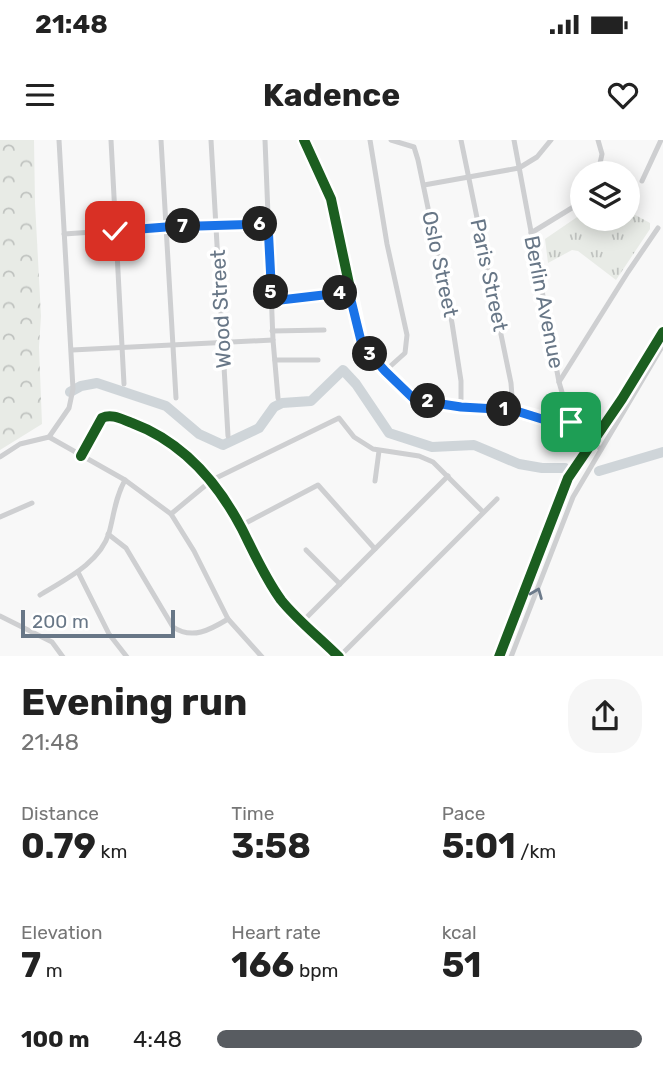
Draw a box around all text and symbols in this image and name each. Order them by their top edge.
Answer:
text: 21:48 [35,9,108,40]
icon: menu [21,76,59,114]
text: Kadence [263,76,400,114]
icon: heart [604,76,642,114]
map controls [570,161,640,231]
button: layers [570,161,640,231]
pin [85,201,145,261]
pin: 6 [243,206,278,242]
pin: 7 [166,208,200,244]
street label: Oslo Street [417,209,464,319]
icon: check [96,212,134,250]
text: 6 [253,212,266,235]
text: 7 [177,214,188,237]
street label: Paris Street [465,216,514,333]
street label: Berlin Avenue [519,233,570,370]
street label: Wood Street [205,249,236,369]
pin: 5 [254,274,288,310]
pin: 4 [322,276,358,310]
text: 5 [264,280,277,303]
text: 4 [333,281,346,304]
pin: 3 [352,336,388,372]
text: 3 [363,342,376,365]
pin: 2 [410,384,446,418]
text: 2 [421,389,434,412]
pin: 1 [486,392,522,426]
pin [541,392,601,452]
text: 1 [499,397,508,420]
icon: arrive [552,403,590,441]
one-way arrow [528,588,542,600]
scale bar [21,607,175,639]
text: 200 m [32,610,89,633]
text: Evening run [21,679,247,725]
button: share [568,679,642,753]
text: 21:48 [21,728,79,756]
text: Distance [21,802,99,825]
text: Time [231,802,274,825]
text: Pace [442,802,485,825]
text: 0.79 [21,825,96,867]
text: 3:58 [231,825,311,867]
text: 5:01 [442,825,516,867]
text: km [96,840,127,863]
text: /km [516,840,556,863]
text: Elevation [21,921,102,944]
text: Heart rate [231,921,321,944]
text: kcal [442,921,477,944]
text: 7 [21,944,41,986]
text: 166 [231,944,294,986]
text: 51 [442,944,481,986]
text: m [41,959,63,982]
text: bpm [294,959,338,982]
text: 100 m [21,1025,90,1053]
text: 4:48 [133,1025,182,1053]

